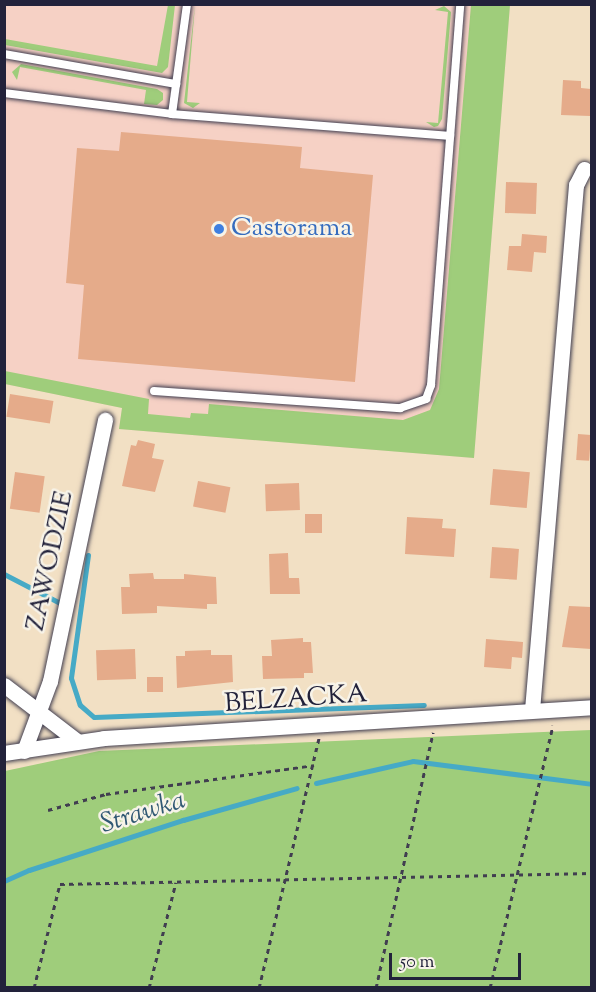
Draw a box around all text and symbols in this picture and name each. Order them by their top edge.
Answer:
place label: Castorama [231,213,352,245]
marker: Castorama [212,222,226,236]
street label: ZAWODZIE [21,488,81,634]
street label: BELZACKA [224,679,368,721]
water label: Strawka [97,785,189,841]
scale bar [392,941,524,979]
text: 50 m [400,950,434,976]

